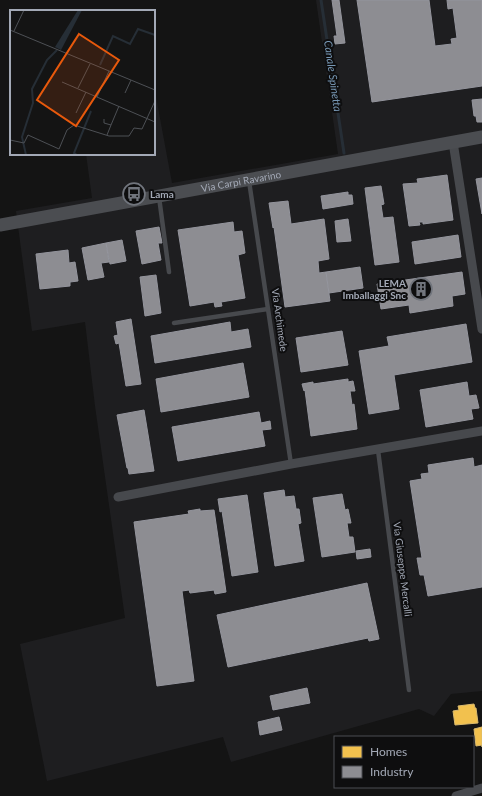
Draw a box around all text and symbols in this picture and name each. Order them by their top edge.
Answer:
inset map [10,10,155,155]
water label: Canale Spinetta [322,39,345,113]
street label: Via Carpi Ravarino [200,168,282,194]
bus stop icon: Lama [121,181,147,207]
place label: Lama [150,188,174,200]
building icon: LEMA Imballaggi Snc [408,276,434,302]
place label: LEMA Imballaggi Snc [343,277,406,301]
street label: Via Archimede [270,288,290,352]
street label: Via Giuseppe Mercalli [391,521,415,617]
legend [334,736,474,788]
text: Homes [370,744,407,759]
text: Industry [370,764,414,779]

